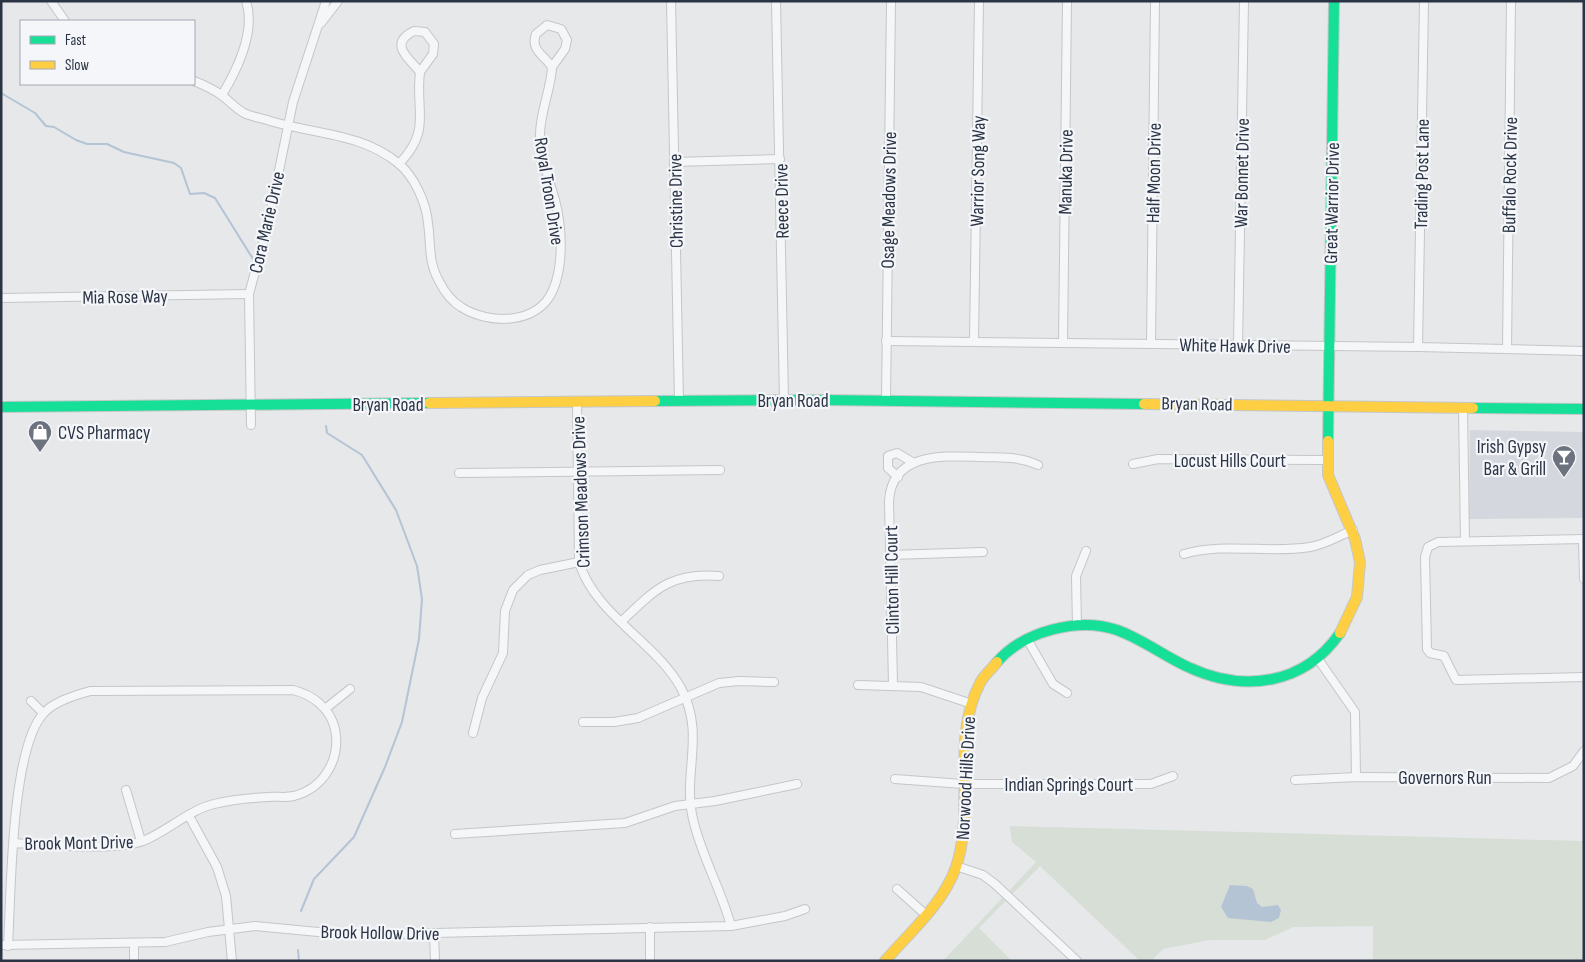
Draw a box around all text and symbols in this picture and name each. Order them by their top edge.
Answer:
legend [20,20,195,85]
text: Fast [65,31,87,50]
text: Slow [65,56,89,75]
street label: Warrior Song Way [966,115,991,227]
street label: Buffalo Rock Drive [1498,117,1523,233]
street label: War Bonnet Drive [1230,118,1255,228]
street label: Trading Post Lane [1410,119,1435,230]
street label: Half Moon Drive [1142,123,1167,223]
street label: Manuka Drive [1054,129,1079,215]
street label: Osage Meadows Drive [877,131,902,269]
street label: Royal Troon Drive [529,136,568,247]
street label: Great Warrior Drive [1320,142,1345,264]
street label: Christine Drive [664,154,689,248]
street label: Reece Drive [770,163,795,239]
street label: Cora Marie Drive [245,169,290,276]
street label: Mia Rose Way [82,285,169,310]
street label: White Hawk Drive [1179,334,1291,359]
street label: Bryan Road [757,390,829,413]
street label: Bryan Road [1161,392,1233,417]
street label: Bryan Road [352,394,424,417]
street label: Crimson Meadows Drive [567,416,596,568]
shop icon: CVS Pharmacy [27,419,53,453]
place label: CVS Pharmacy [58,422,151,445]
place label: Irish Gypsy Bar & Grill [1477,436,1547,481]
bar icon: Irish Gypsy Bar & Grill [1551,444,1577,478]
street label: Locust Hills Court [1174,450,1286,473]
street label: Clinton Hill Court [880,525,905,635]
street label: Norwood Hills Drive [952,716,981,841]
street label: Governors Run [1398,767,1492,790]
street label: Indian Springs Court [1005,774,1134,797]
street label: Brook Mont Drive [24,831,134,856]
street label: Brook Hollow Drive [320,921,440,946]

